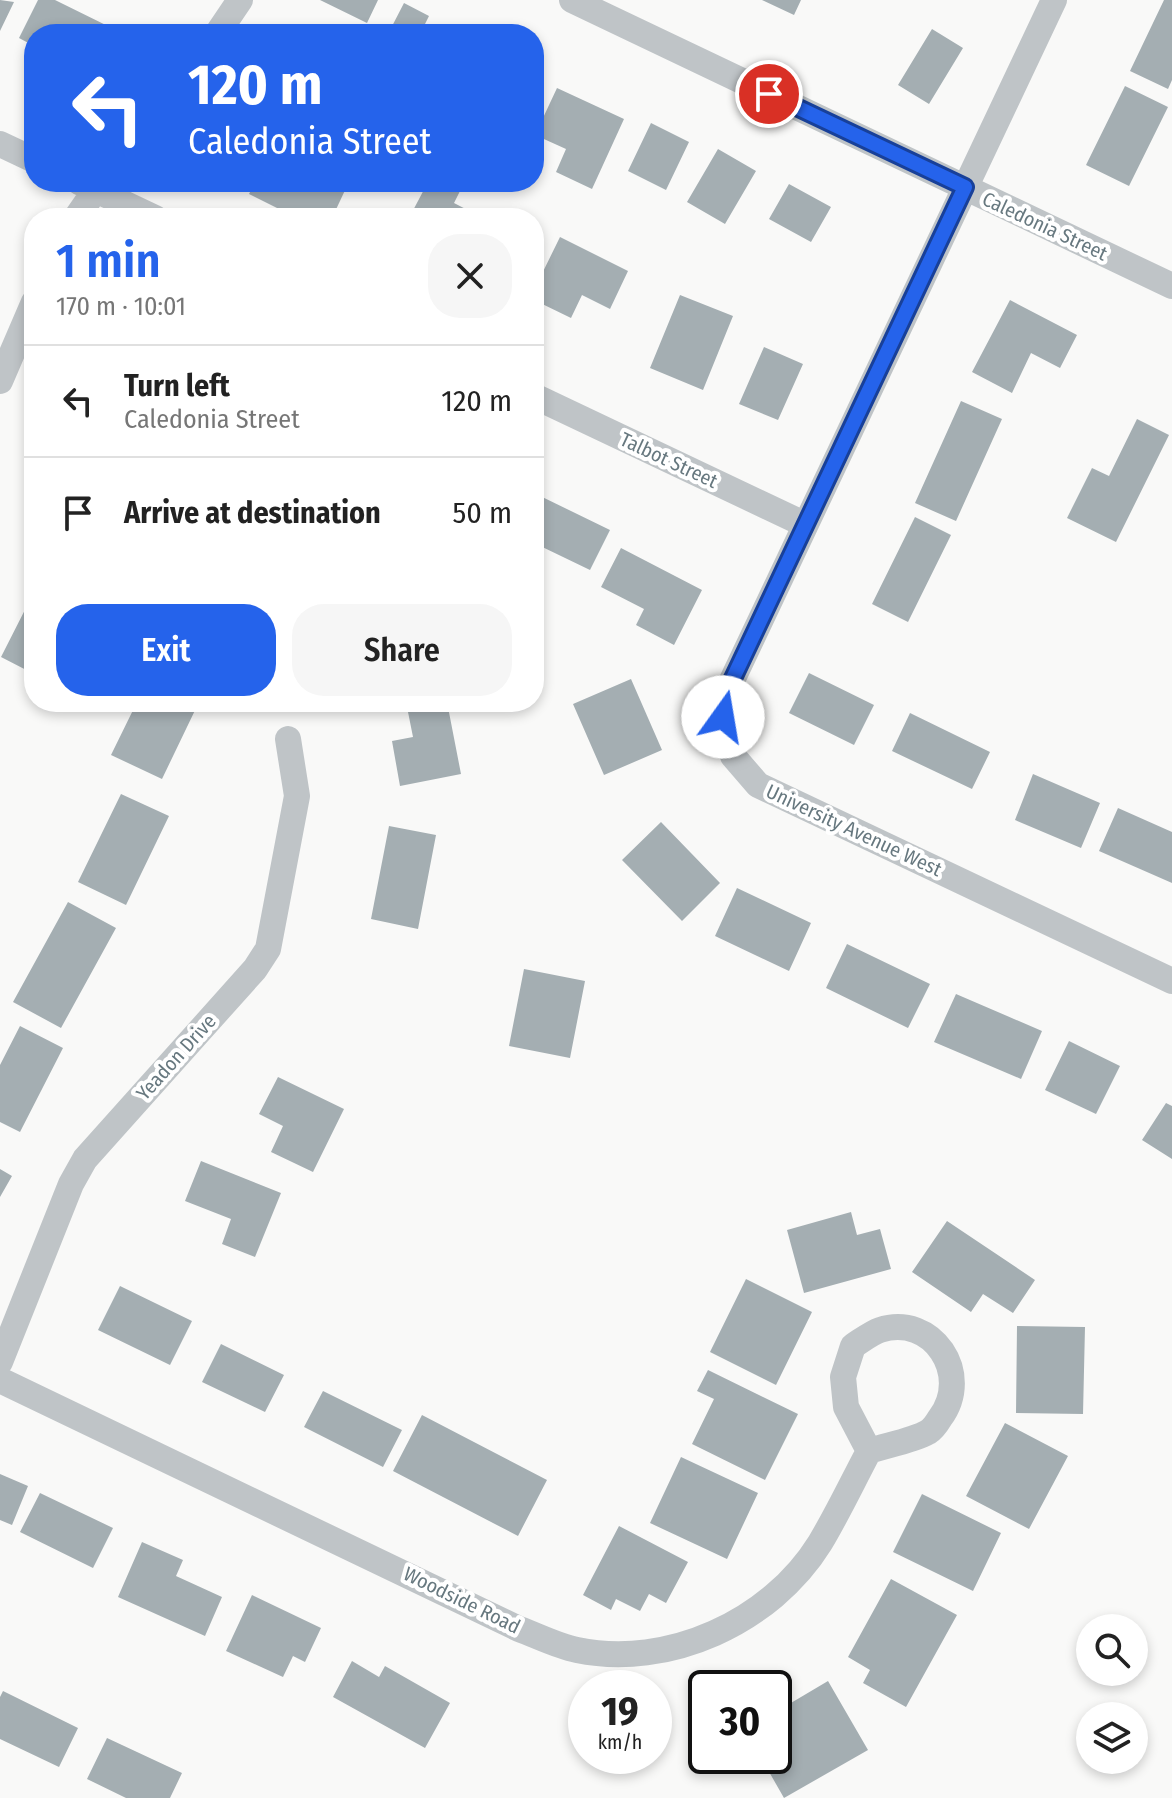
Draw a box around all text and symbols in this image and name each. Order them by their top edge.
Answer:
text: 120 m [188,52,323,119]
icon: left [56,56,160,160]
pin [735,60,803,128]
icon: arrive [747,72,791,116]
text: Caledonia Street [188,120,431,164]
street label: Caledonia Street [979,187,1112,266]
text: 1 min [56,232,161,290]
button: close [428,234,512,318]
text: 170 m · 10:01 [56,291,186,322]
text: Turn left [124,368,230,404]
icon: left [56,379,100,423]
text: 120 m [441,383,512,419]
text: Caledonia Street [124,404,300,435]
street label: Talbot Street [616,427,722,493]
icon: arrive [56,491,100,535]
text: Arrive at destination [124,495,381,531]
text: 50 m [452,495,512,531]
button: Exit [56,604,276,696]
button: Share [292,604,512,696]
position arrow [681,675,765,759]
street label: University Avenue West [762,779,946,881]
street label: Yeadon Drive [131,1009,221,1105]
street label: Woodside Road [400,1561,524,1639]
map controls [1076,1614,1148,1774]
button: search [1076,1614,1148,1686]
speed limit sign: 30 [688,1670,792,1774]
text: 19 [601,1688,639,1736]
button: layers [1076,1702,1148,1774]
text: km/h [598,1730,642,1754]

